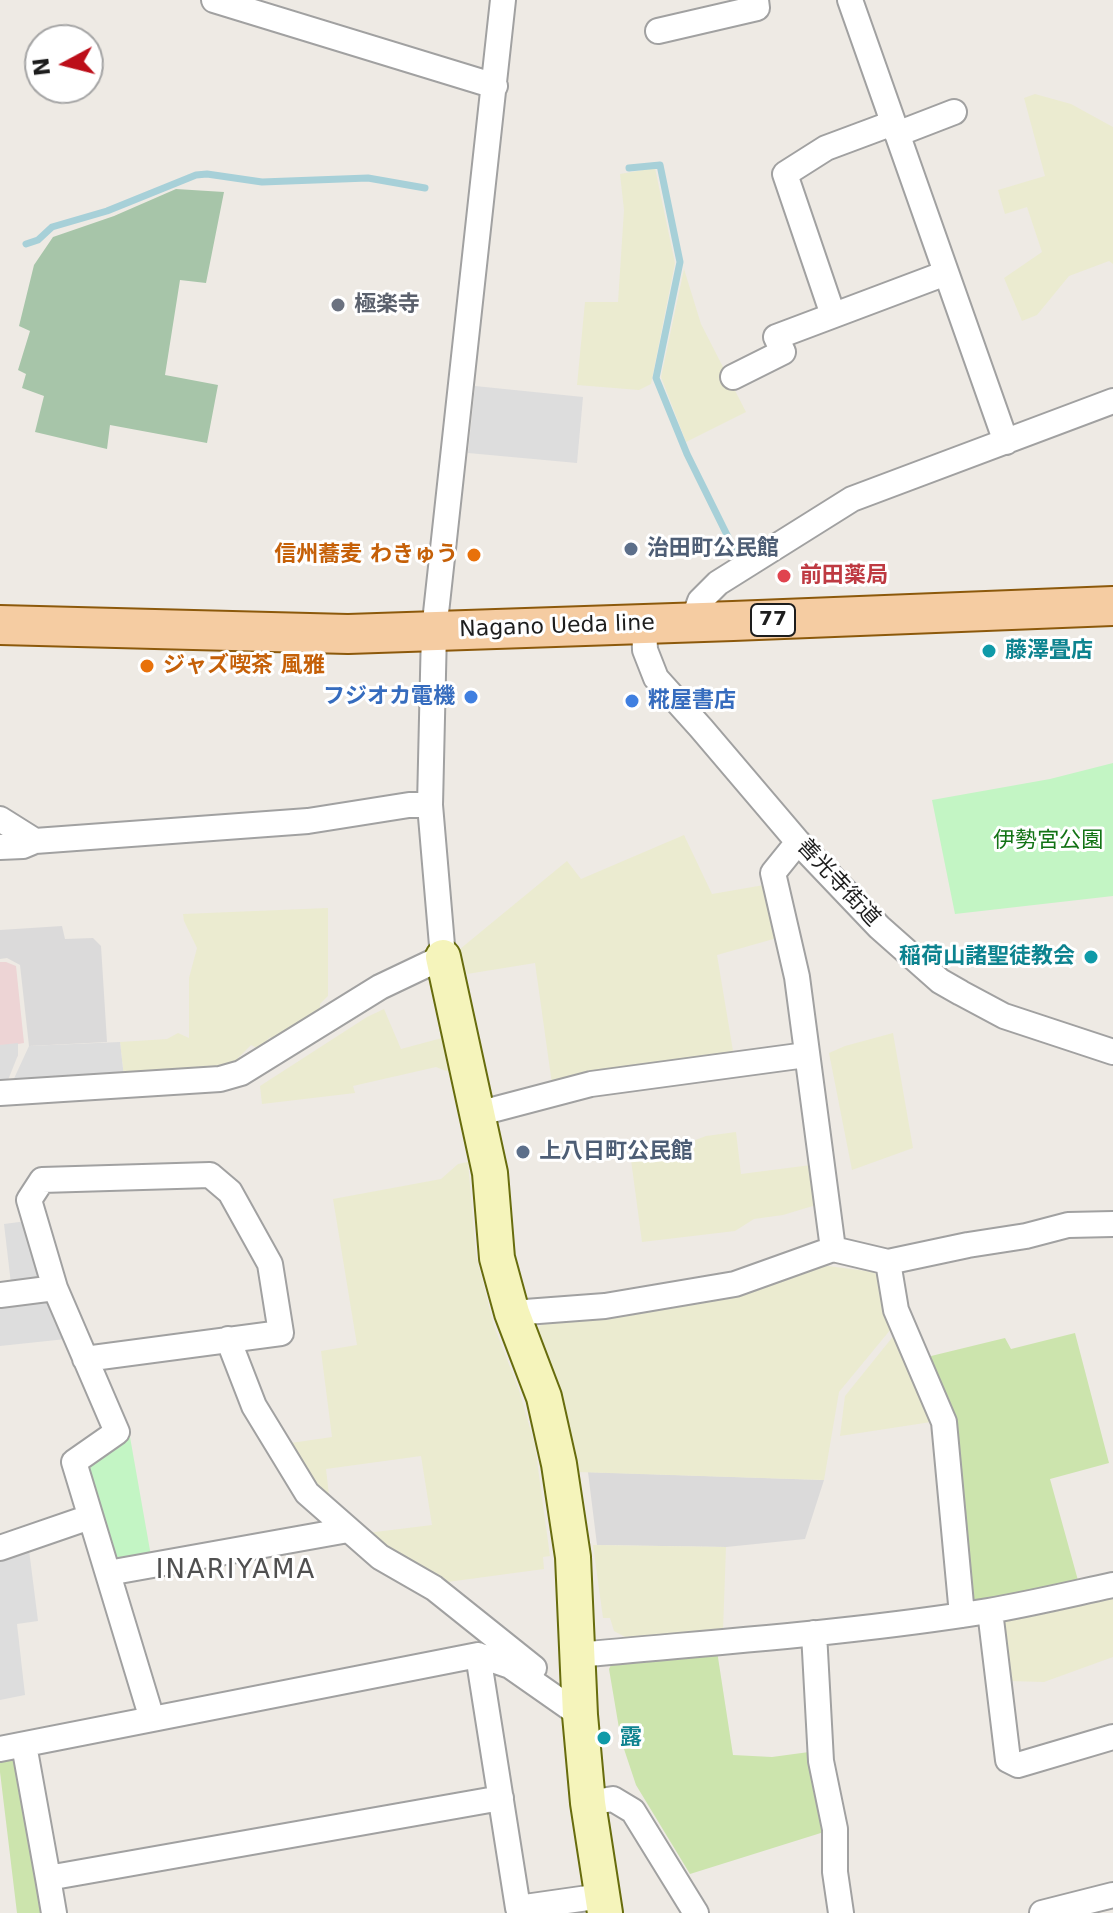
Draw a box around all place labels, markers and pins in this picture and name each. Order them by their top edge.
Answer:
place label: 極楽寺 [354,292,420,318]
marker: 極楽寺 [329,296,347,314]
place label: 治田町公民館 [647,536,779,562]
marker: 治田町公民館 [622,540,640,558]
place label: 信州蕎麦 わきゅう [274,542,458,568]
marker: 信州蕎麦 わきゅう [465,546,483,564]
place label: 前田薬局 [800,563,888,589]
marker: 前田薬局 [775,567,793,585]
place label: 藤澤畳店 [1005,638,1093,664]
marker: 藤澤畳店 [980,642,998,660]
place label: ジャズ喫茶 風雅 [163,653,325,679]
marker: ジャズ喫茶 風雅 [138,657,156,675]
place label: フジオカ電機 [323,684,455,710]
marker: フジオカ電機 [462,688,480,706]
place label: 糀屋書店 [648,688,736,714]
marker: 糀屋書店 [623,692,641,710]
place label: 稲荷山諸聖徒教会 [899,944,1075,970]
marker: 稲荷山諸聖徒教会 [1082,948,1100,966]
place label: 上八日町公民館 [539,1139,693,1165]
marker: 上八日町公民館 [514,1143,532,1161]
place label: 露 [620,1725,642,1751]
marker: 露 [595,1729,613,1747]

